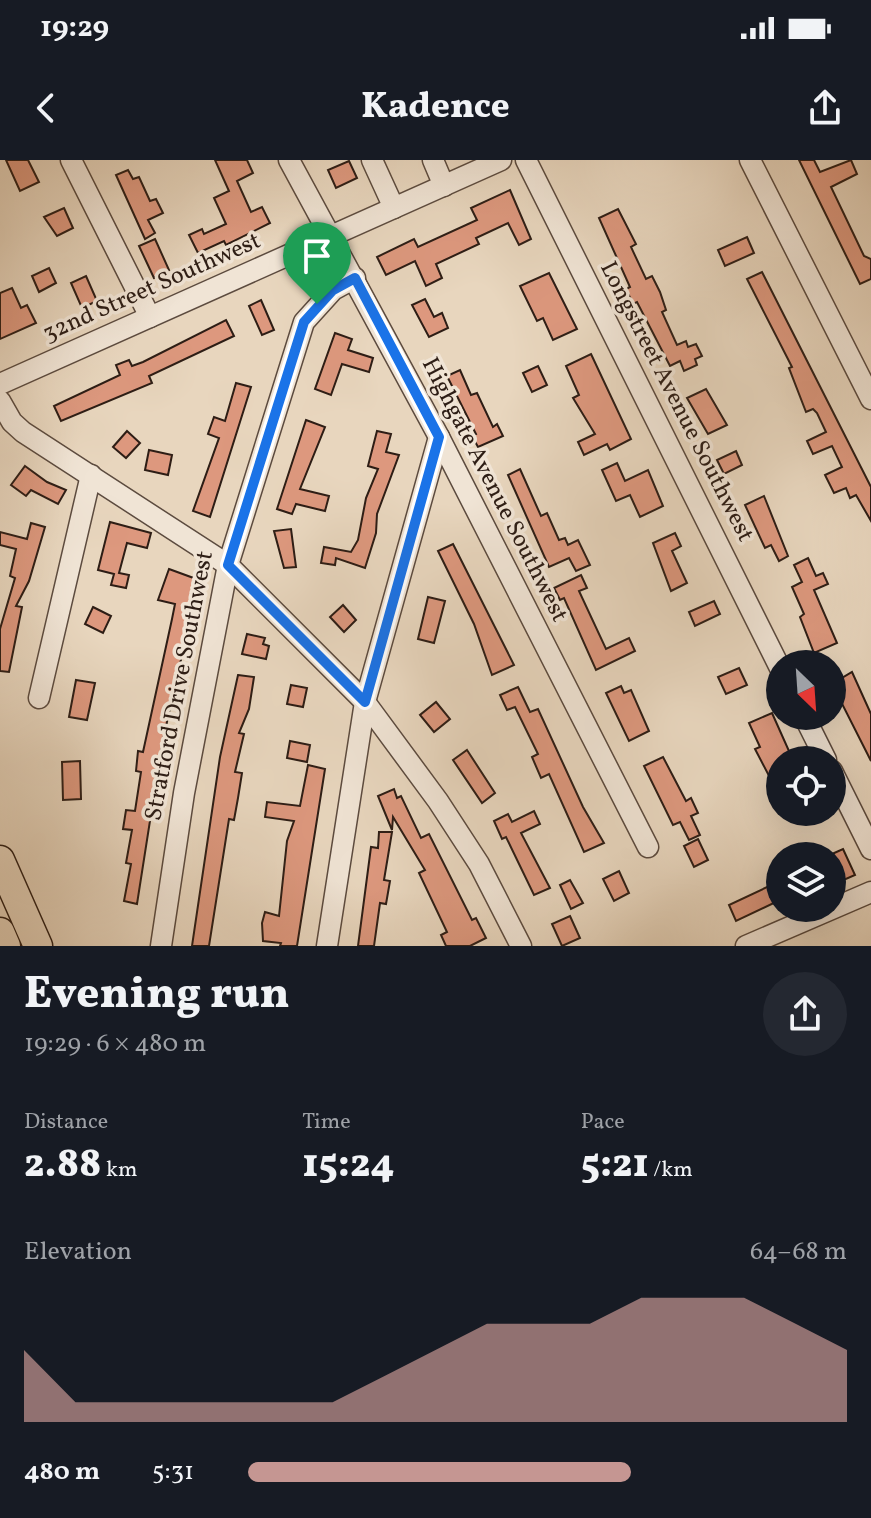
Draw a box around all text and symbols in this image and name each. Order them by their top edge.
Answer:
text: 19:29 [40,7,109,49]
text: Kadence [361,83,510,133]
icon: back [24,86,68,130]
icon: share [803,86,847,130]
pin [283,222,351,304]
street label: 32nd Street Southwest [38,225,266,351]
icon: arrive [295,234,339,278]
street label: Longstreet Avenue Southwest [590,256,762,548]
street label: Highgate Avenue Southwest [412,352,576,628]
street label: Stratford Drive Southwest [137,548,223,824]
north arrow [766,650,846,730]
map controls [766,650,846,922]
button: locate [766,746,846,826]
button: layers [766,842,846,922]
text: Evening run [24,965,290,1026]
button: share [763,972,847,1056]
text: 19:29 · 6 × 480 m [24,1026,206,1062]
text: Distance [24,1107,108,1138]
text: Time [302,1107,351,1138]
text: Pace [581,1107,625,1138]
text: 2.88 [24,1138,102,1194]
text: 15:24 [302,1138,394,1194]
text: 5:21 [581,1138,649,1194]
text: km [102,1155,137,1186]
text: /km [649,1155,693,1186]
text: Elevation [24,1234,132,1270]
text: 64–68 m [750,1234,847,1270]
text: 480 m [24,1454,100,1490]
text: 5:31 [152,1454,194,1490]

